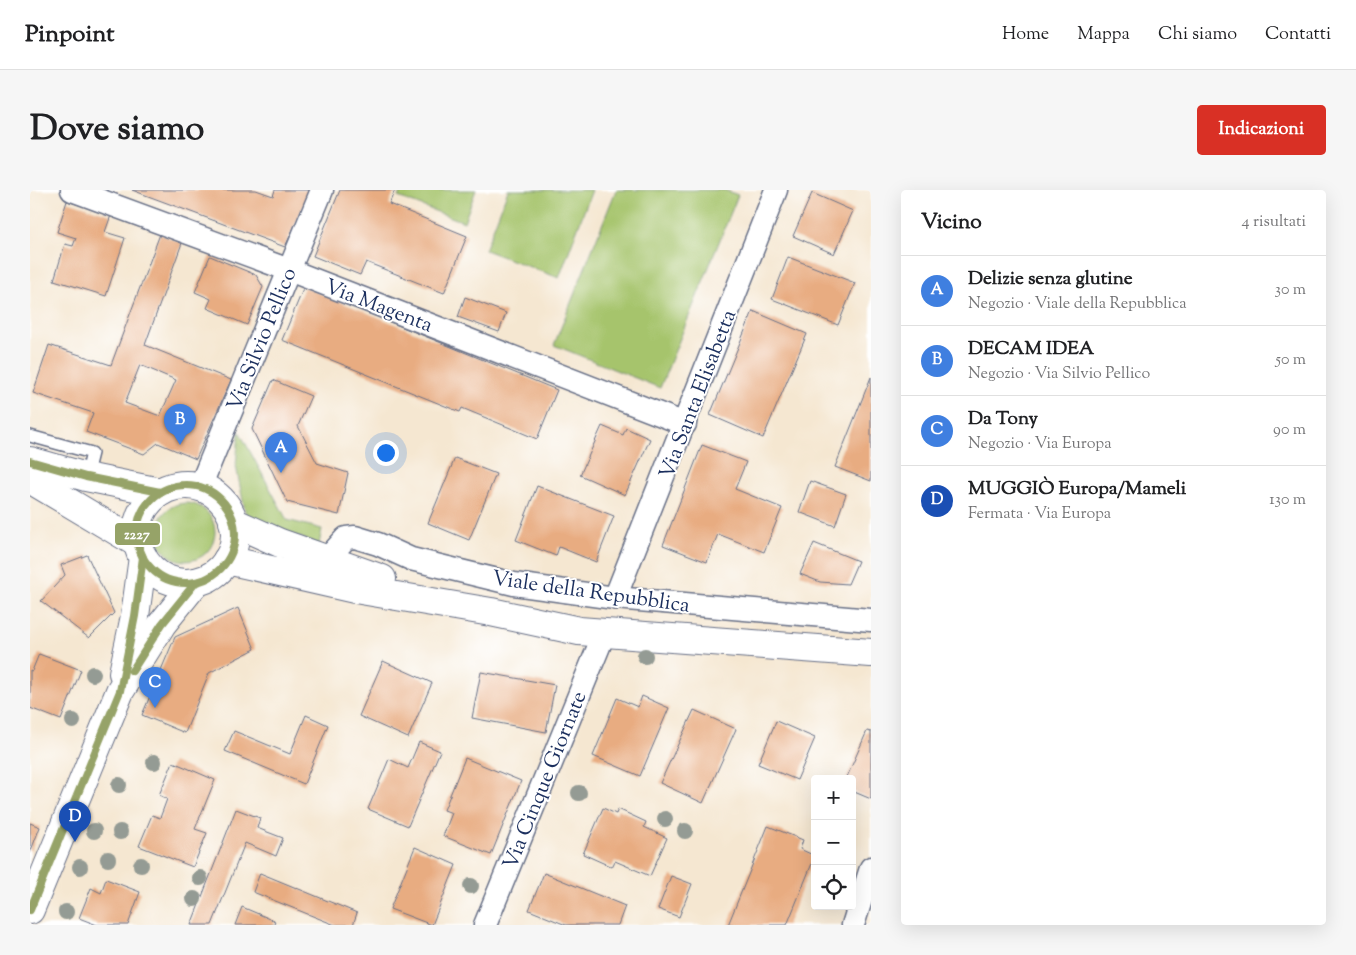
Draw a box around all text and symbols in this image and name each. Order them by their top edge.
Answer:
text: Pinpoint [25,18,114,52]
text: Home [1002,22,1049,48]
text: Mappa [1077,22,1130,48]
text: Chi siamo [1158,22,1237,48]
text: Contatti [1265,22,1331,48]
text: Dove siamo [30,105,204,156]
button: Indicazioni [1197,105,1326,155]
text: Vicino [921,208,982,238]
text: 4 risultati [1241,211,1306,234]
street label: Via Silvio Pellico [220,264,305,416]
text: Delizie senza glutine [968,266,1133,293]
street label: Via Magenta [320,273,437,341]
text: A [931,279,944,302]
text: 30 m [1275,279,1306,302]
text: Negozio · Viale della Repubblica [968,293,1187,316]
street label: Via Santa Elisabetta [653,305,745,484]
text: DECAM IDEA [968,336,1094,363]
text: B [932,349,942,372]
text: 50 m [1275,349,1306,372]
text: Negozio · Via Silvio Pellico [968,363,1150,386]
pin: B [164,404,196,445]
text: Da Tony [968,406,1038,433]
text: C [931,419,943,442]
text: 90 m [1273,419,1306,442]
pin: A [265,432,297,473]
text: Negozio · Via Europa [968,433,1112,456]
your location [373,440,399,466]
text: MUGGIÒ Europa/Mameli [968,476,1186,503]
text: D [931,489,943,512]
text: 130 m [1269,489,1306,512]
text: Fermata · Via Europa [968,503,1111,526]
line badge: z227 [114,522,161,546]
text: z227 [124,526,151,546]
street label: Viale della Repubblica [490,564,692,622]
pin: C [139,667,171,708]
street label: Via Cinque Giornate [496,687,595,874]
map controls [811,775,856,910]
button: + [811,775,856,820]
pin: D [59,801,91,842]
button: − [811,820,856,865]
button: locate [811,865,856,910]

